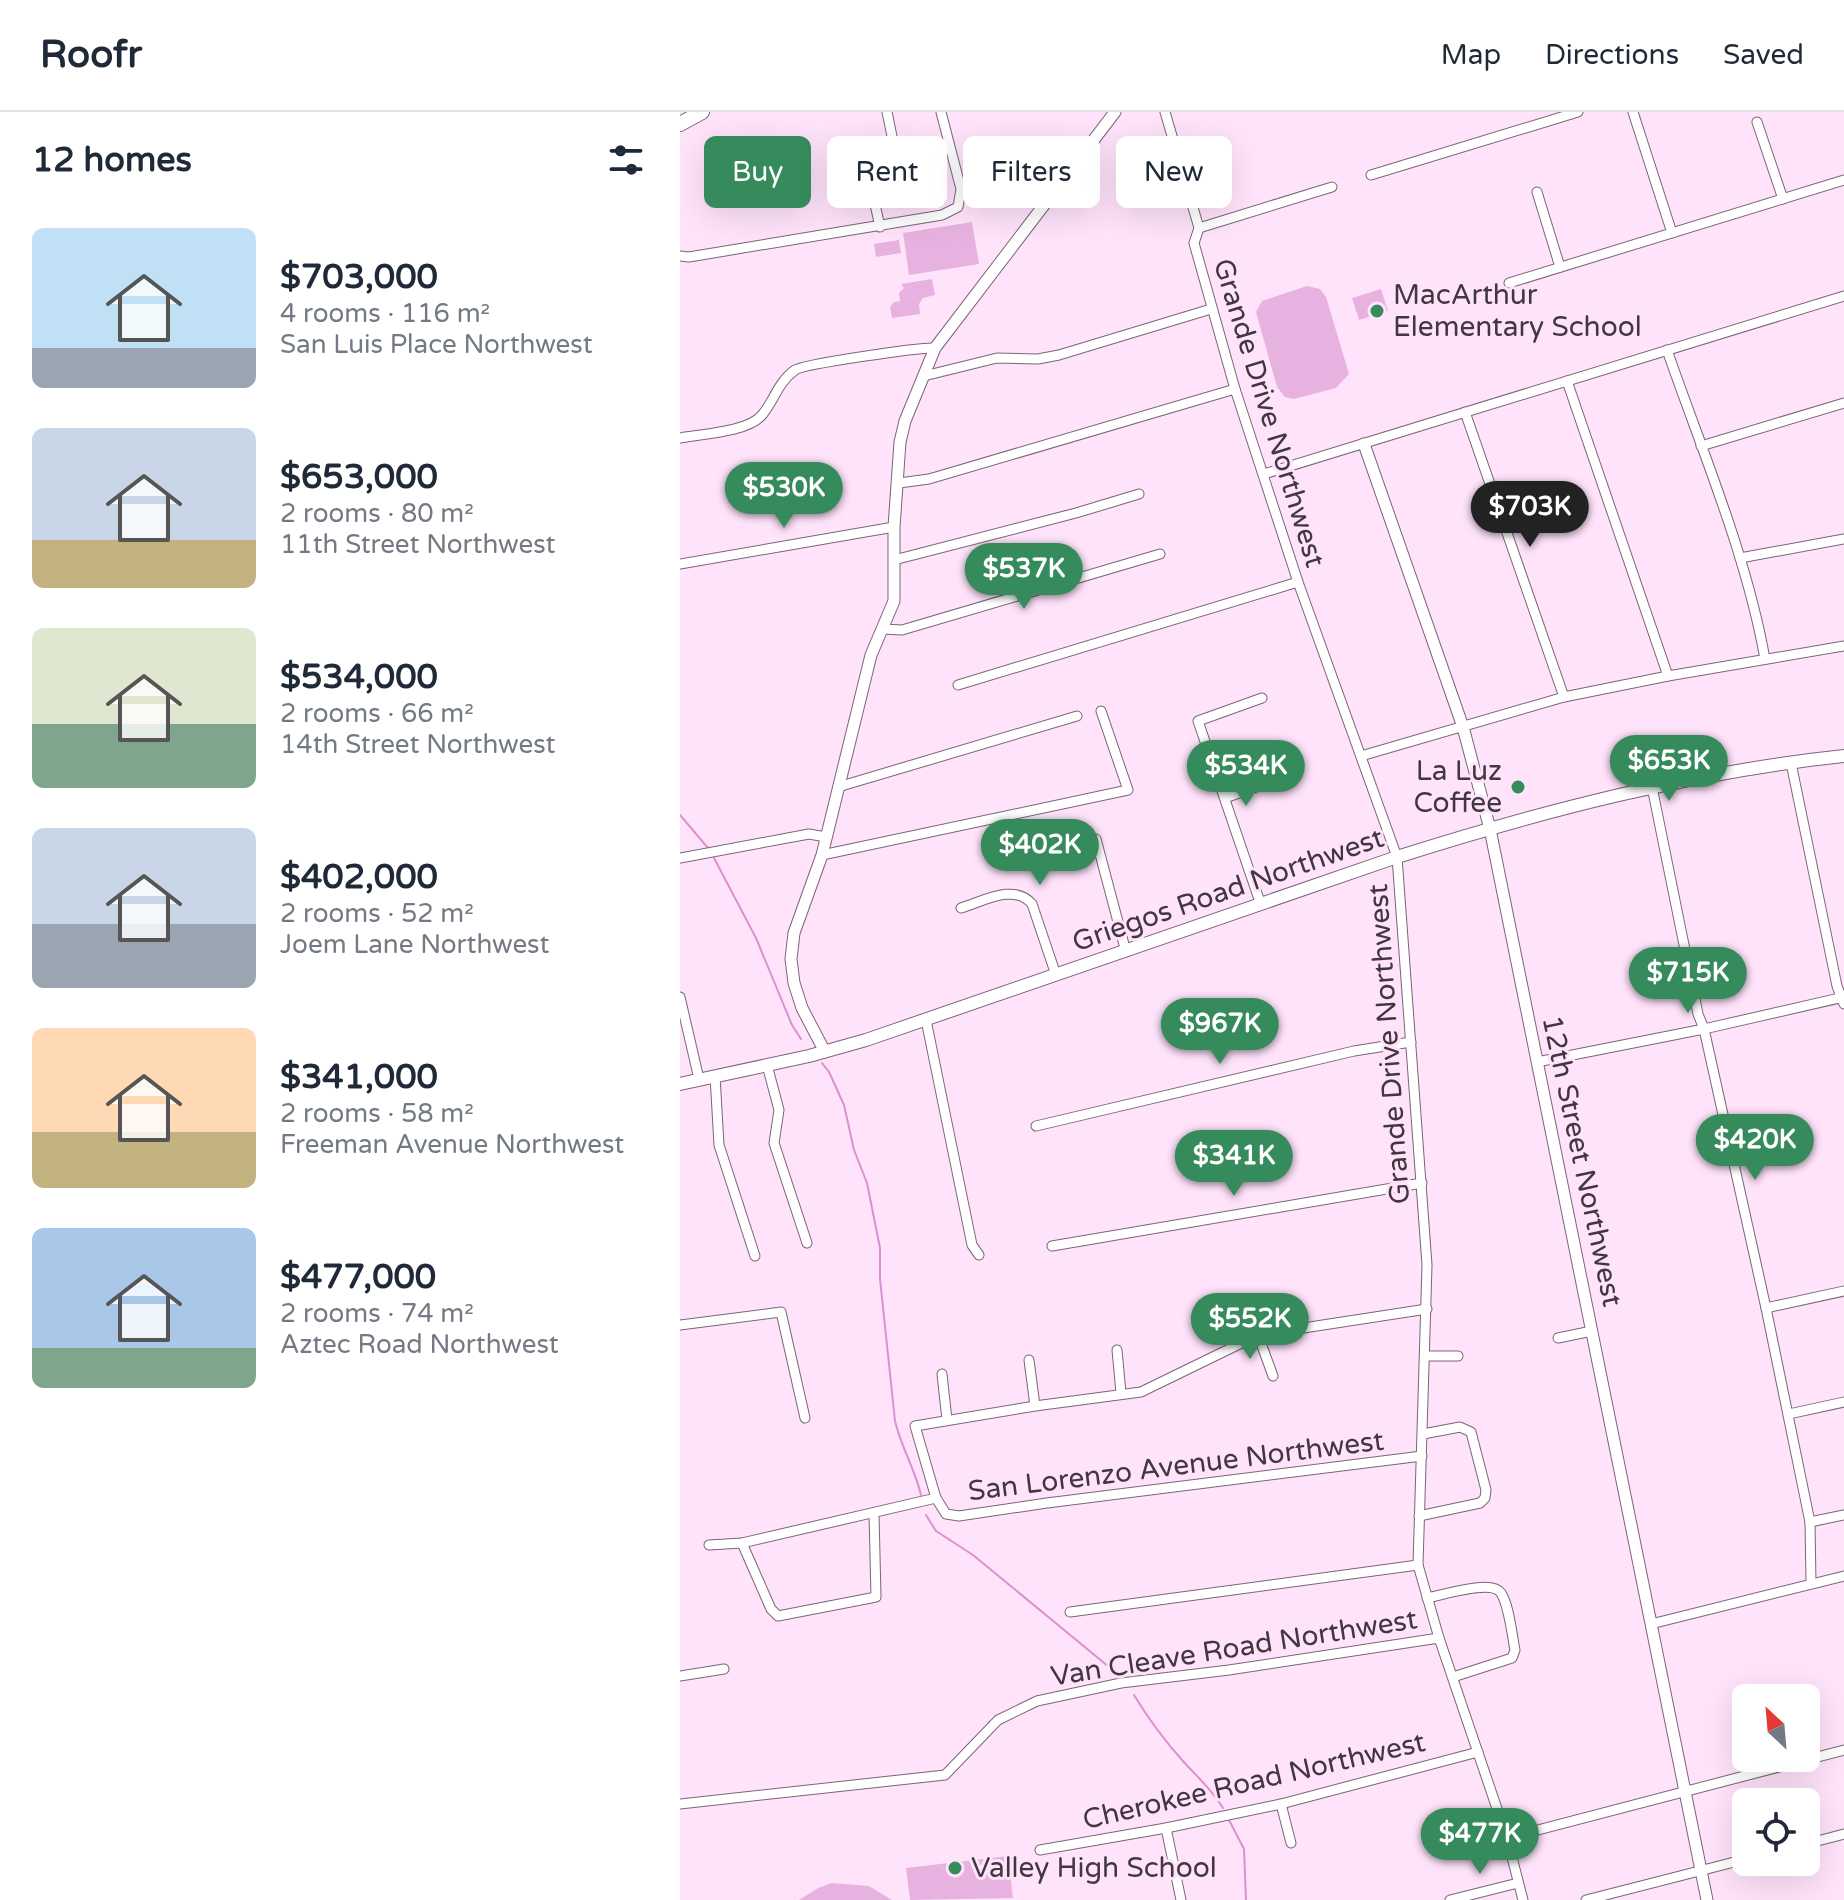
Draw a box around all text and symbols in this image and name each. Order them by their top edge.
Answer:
text: Roofr [40,32,142,78]
text: Map [1441,38,1501,72]
text: Directions [1545,38,1679,72]
text: Saved [1723,38,1804,72]
chip: Buy [704,136,811,208]
chip: Rent [827,136,947,208]
chip: Filters [963,136,1100,208]
chip: New [1116,136,1232,208]
icon: filters [604,138,648,182]
text: 12 homes [32,140,192,181]
street label: Grande Drive Northwest [1206,255,1332,572]
text: $703,000 [280,257,438,298]
icon: home [96,260,192,356]
place label: MacArthur Elementary School [1393,278,1642,344]
text: 4 rooms · 116 m² [280,298,490,329]
marker: MacArthur Elementary School [1368,302,1386,320]
text: San Luis Place Northwest [280,329,593,360]
text: $653,000 [280,457,438,498]
icon: home [96,460,192,556]
pin: $530K [728,462,840,530]
text: $530K [743,472,825,503]
pin: $703K [1474,481,1586,549]
text: $703K [1489,491,1571,522]
text: 2 rooms · 80 m² [280,498,474,529]
text: 11th Street Northwest [280,529,556,560]
pin: $537K [968,543,1080,611]
text: $537K [983,553,1065,584]
text: $534,000 [280,657,438,698]
icon: home [96,660,192,756]
text: 2 rooms · 66 m² [280,698,474,729]
text: 14th Street Northwest [280,729,556,760]
pin: $653K [1613,735,1725,803]
pin: $534K [1190,740,1302,808]
text: $653K [1628,745,1710,776]
text: $534K [1205,750,1287,781]
place label: La Luz Coffee [1414,754,1502,820]
marker: La Luz Coffee [1509,778,1527,796]
pin: $402K [984,819,1096,887]
street label: Griegos Road Northwest [1068,821,1388,959]
text: $402K [999,829,1081,860]
text: $402,000 [280,857,438,898]
icon: home [96,860,192,956]
street label: Grande Drive Northwest [1361,882,1417,1205]
text: 2 rooms · 52 m² [280,898,474,929]
text: Joem Lane Northwest [280,929,549,960]
pin: $715K [1632,947,1744,1015]
text: $715K [1647,957,1729,988]
pin: $967K [1164,998,1276,1066]
text: $967K [1179,1008,1261,1039]
street label: 12th Street Northwest [1535,1012,1630,1310]
text: $341,000 [280,1057,438,1098]
icon: home [96,1060,192,1156]
text: 2 rooms · 58 m² [280,1098,474,1129]
pin: $420K [1699,1114,1811,1182]
text: $420K [1714,1124,1796,1155]
text: Freeman Avenue Northwest [280,1129,624,1160]
pin: $341K [1178,1130,1290,1198]
text: $341K [1193,1140,1275,1171]
text: $477,000 [280,1257,436,1298]
icon: home [96,1260,192,1356]
pin: $552K [1194,1293,1306,1361]
text: 2 rooms · 74 m² [280,1298,474,1329]
text: $552K [1209,1303,1291,1334]
text: Aztec Road Northwest [280,1329,559,1360]
street label: San Lorenzo Avenue Northwest [966,1424,1386,1508]
street label: Van Cleave Road Northwest [1048,1602,1420,1694]
north arrow [1732,1684,1820,1772]
map controls [1732,1684,1820,1876]
street label: Cherokee Road Northwest [1079,1725,1429,1837]
button: locate [1732,1788,1820,1876]
pin: $477K [1424,1808,1536,1876]
text: $477K [1439,1818,1521,1849]
place label: Valley High School [971,1851,1217,1885]
marker: Valley High School [946,1859,964,1877]

